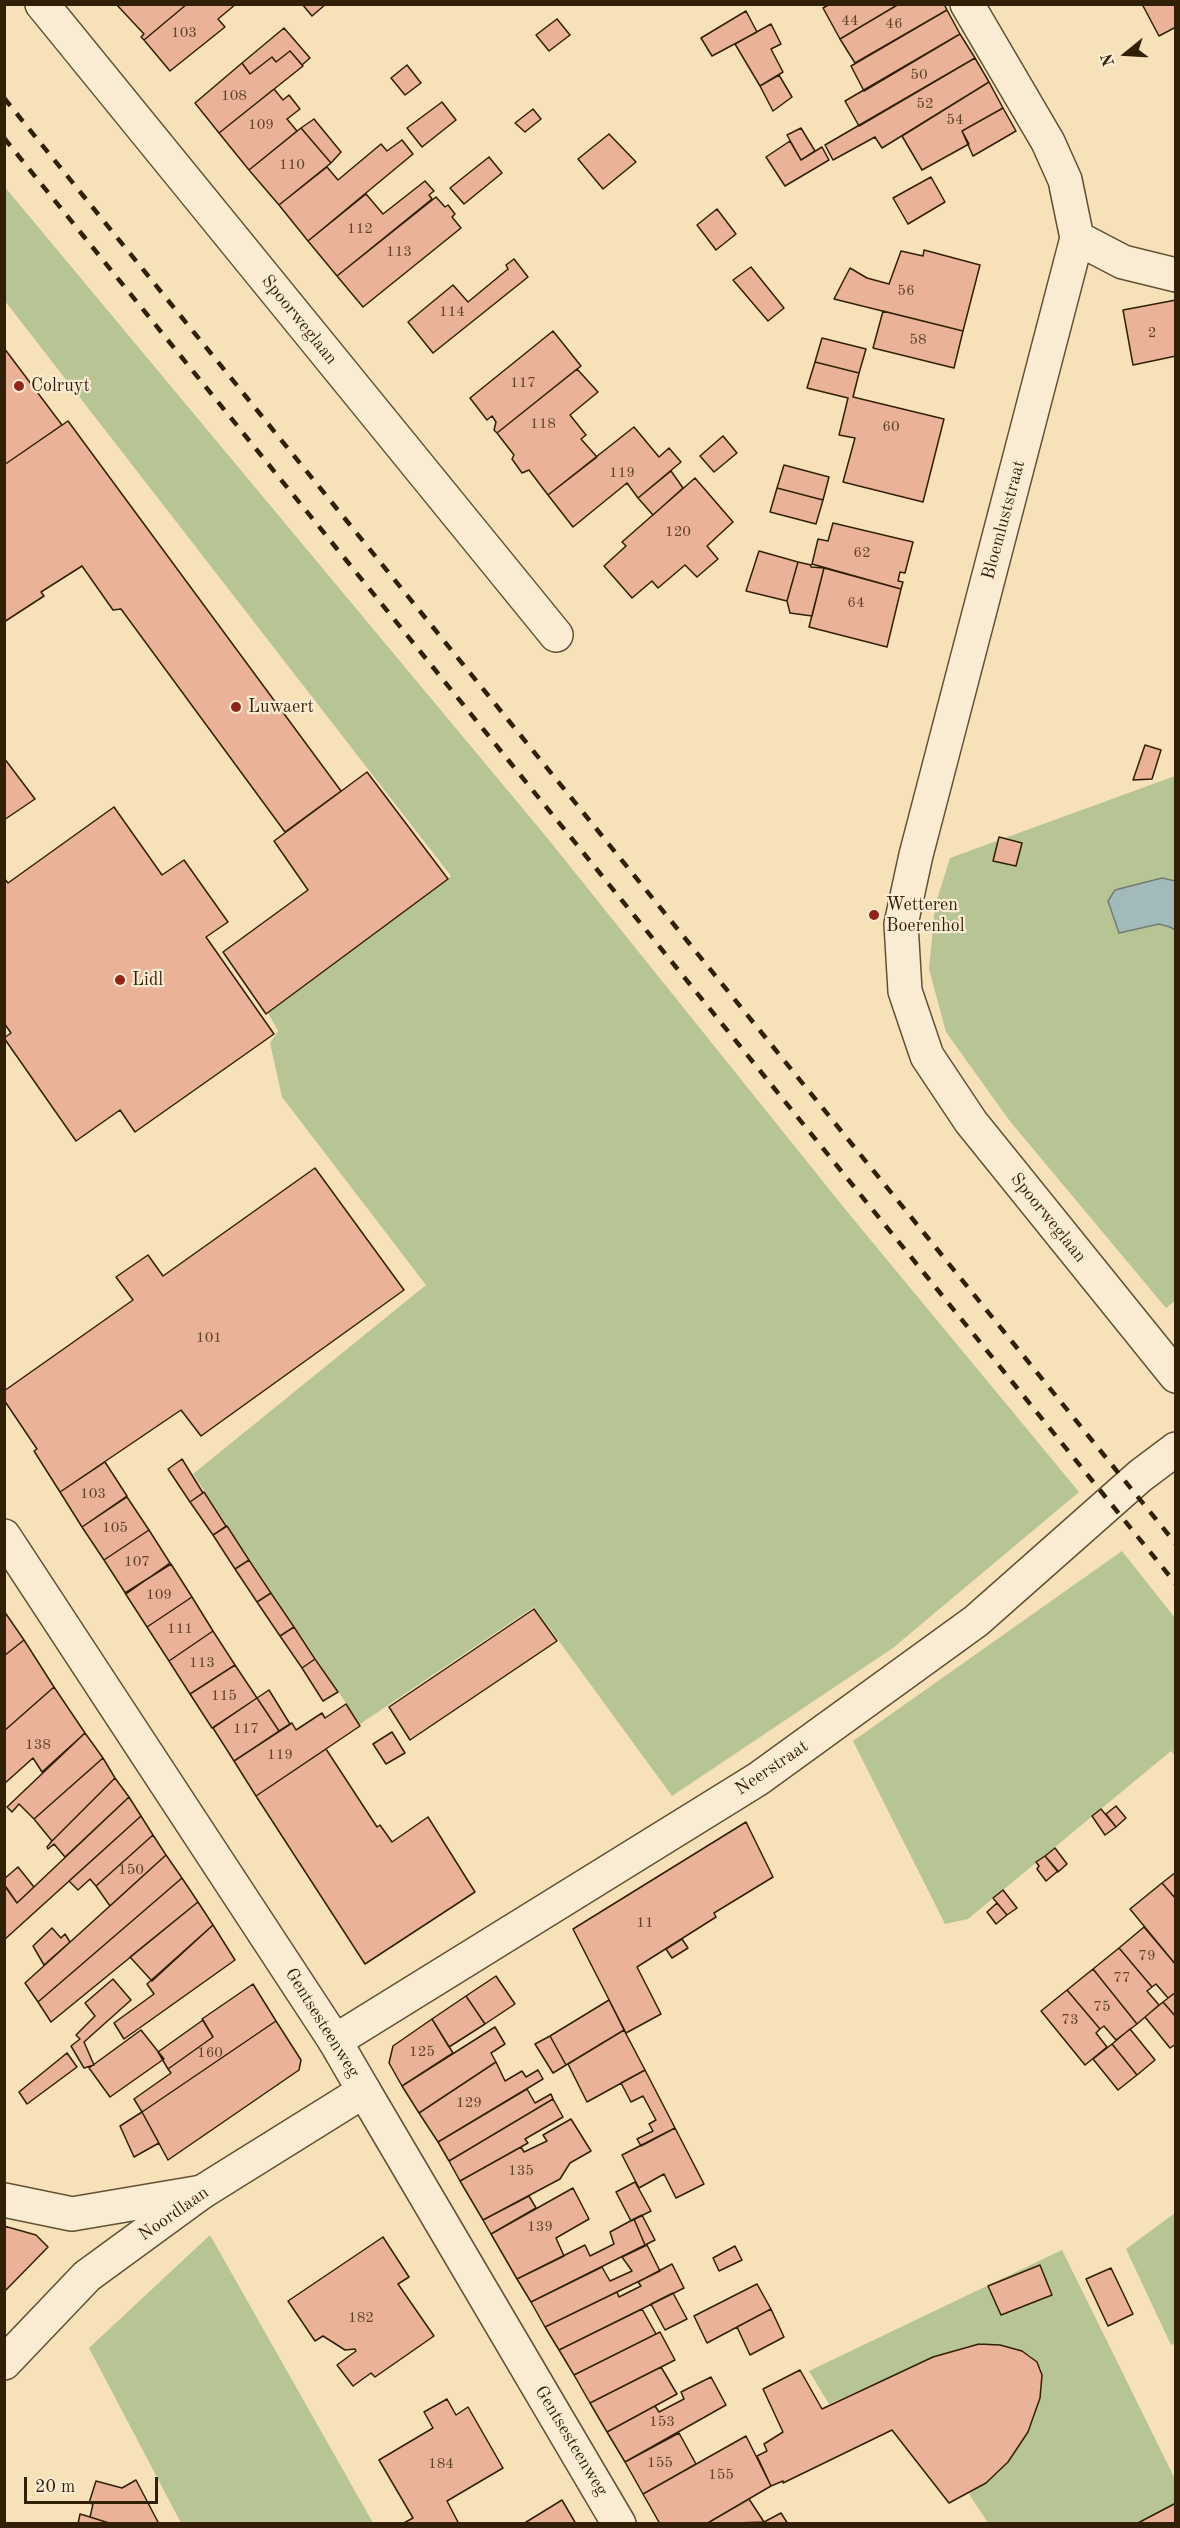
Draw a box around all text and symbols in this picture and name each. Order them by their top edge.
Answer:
house number: 44 [841,12,859,30]
house number: 46 [885,15,903,33]
house number: 103 [171,24,197,42]
north arrow [1096,24,1156,84]
text: N [1099,51,1118,68]
house number: 50 [910,66,928,84]
house number: 108 [221,87,247,105]
house number: 52 [916,95,934,113]
house number: 54 [946,111,964,129]
house number: 109 [248,116,274,134]
house number: 110 [279,156,305,174]
house number: 112 [347,220,373,238]
house number: 113 [386,243,412,261]
street label: Spoorweglaan [256,271,342,369]
house number: 56 [897,282,915,300]
house number: 114 [439,303,465,321]
house number: 2 [1148,324,1156,342]
house number: 58 [909,331,927,349]
house number: 117 [510,374,536,392]
place label: Colruyt [31,375,90,397]
marker: Colruyt [12,379,26,393]
house number: 118 [530,415,556,433]
house number: 60 [882,418,900,436]
street label: Bloemluststraat [978,458,1030,582]
house number: 119 [609,464,635,482]
house number: 120 [665,523,691,541]
house number: 62 [853,544,871,562]
house number: 64 [847,594,865,612]
place label: Luwaert [248,696,314,718]
marker: Luwaert [229,700,243,714]
place label: Wetteren Boerenhol [886,894,965,936]
marker: Wetteren Boerenhol [867,908,881,922]
place label: Lidl [132,969,163,991]
marker: Lidl [113,973,127,987]
street label: Spoorweglaan [1005,1169,1091,1267]
house number: 101 [196,1329,222,1347]
house number: 103 [80,1485,106,1503]
house number: 105 [102,1519,128,1537]
house number: 107 [124,1553,150,1571]
house number: 109 [146,1586,172,1604]
house number: 111 [167,1620,193,1638]
house number: 113 [189,1654,215,1672]
house number: 115 [211,1687,237,1705]
house number: 117 [233,1720,259,1738]
house number: 138 [25,1736,51,1754]
street label: Neerstraat [731,1736,813,1800]
house number: 119 [267,1746,293,1764]
house number: 150 [118,1861,144,1879]
house number: 11 [636,1914,654,1932]
house number: 79 [1138,1947,1156,1965]
street label: Gentsesteenweg [280,1964,364,2082]
house number: 77 [1113,1969,1131,1987]
house number: 75 [1093,1998,1111,2016]
house number: 73 [1061,2011,1079,2029]
house number: 125 [409,2043,435,2061]
house number: 160 [197,2044,223,2062]
house number: 129 [456,2094,482,2112]
house number: 135 [508,2162,534,2180]
street label: Noordlaan [135,2182,213,2246]
house number: 139 [527,2218,553,2236]
house number: 182 [348,2309,374,2327]
street label: Gentsesteenweg [530,2382,612,2500]
house number: 153 [649,2413,675,2431]
house number: 155 [647,2454,673,2472]
house number: 184 [428,2455,454,2473]
scale bar [27,2465,160,2503]
house number: 155 [708,2466,734,2484]
text: 20 m [35,2478,75,2496]

